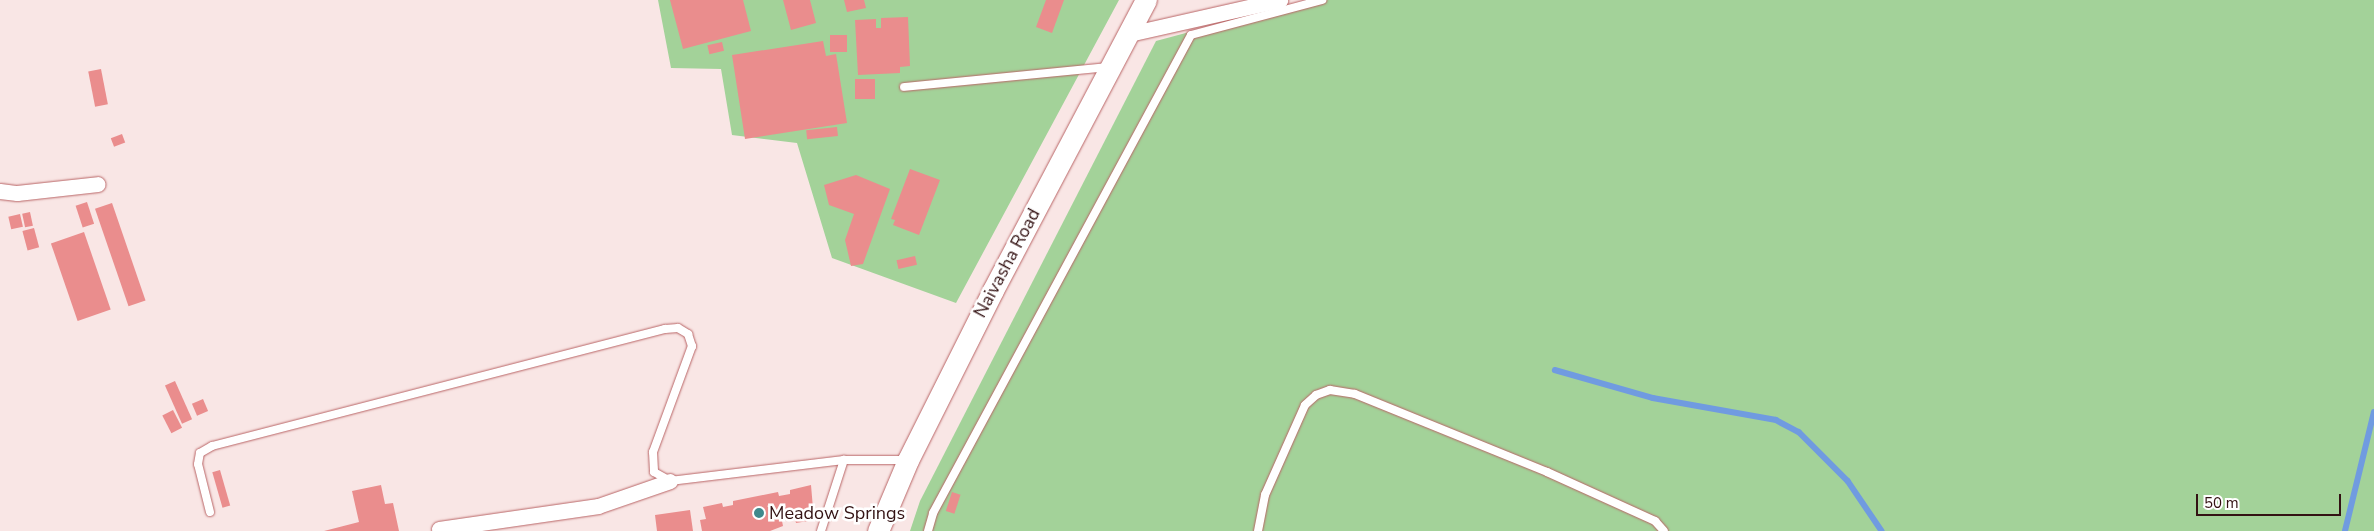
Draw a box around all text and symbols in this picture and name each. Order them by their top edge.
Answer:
street label: Naivasha Road [969,205,1045,321]
scale bar [2199,484,2344,516]
text: 50 m [2204,493,2239,513]
place label: Meadow Springs [769,502,905,524]
marker: Meadow Springs [753,507,765,519]

